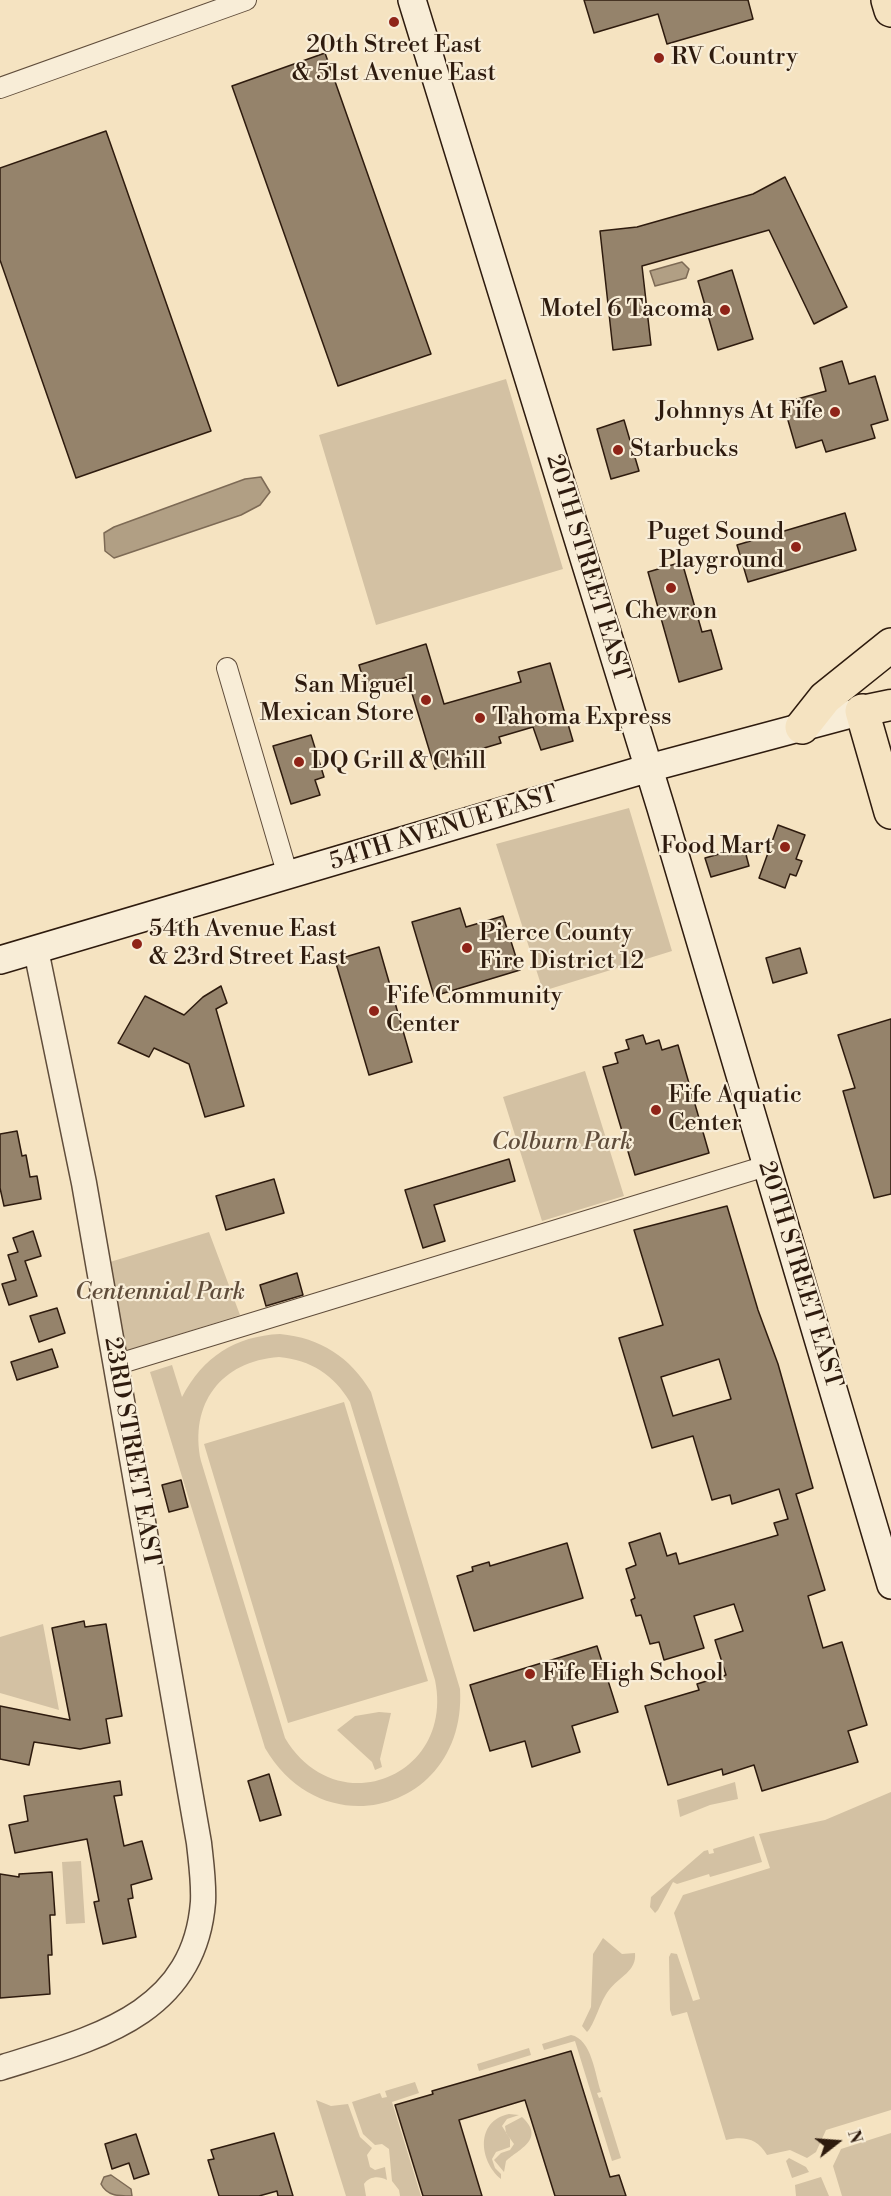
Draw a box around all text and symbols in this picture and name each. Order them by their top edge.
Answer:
marker: 20th Street East & 51st Avenue East [387,15,401,29]
place label: 20th Street East & 51st Avenue East [292,32,496,88]
place label: RV Country [671,44,798,72]
marker: RV Country [652,51,666,65]
place label: Motel 6 Tacoma [540,296,713,324]
marker: Motel 6 Tacoma [718,303,732,317]
place label: Johnnys At Fife [656,398,823,426]
marker: Johnnys At Fife [828,405,842,419]
place label: Starbucks [630,436,738,464]
marker: Starbucks [611,443,625,457]
street label: 20TH STREET EAST [539,451,635,685]
place label: Puget Sound Playground [647,519,784,575]
marker: Puget Sound Playground [789,540,803,554]
marker: Chevron [664,581,678,595]
place label: Chevron [625,598,717,626]
place label: San Miguel Mexican Store [259,672,414,728]
marker: San Miguel Mexican Store [419,693,433,707]
place label: Tahoma Express [492,704,671,732]
marker: Tahoma Express [473,711,487,725]
place label: DQ Grill & Chill [311,748,486,776]
marker: DQ Grill & Chill [292,755,306,769]
street label: 54TH AVENUE EAST [326,781,562,877]
place label: Food Mart [660,833,773,861]
marker: Food Mart [778,840,792,854]
place label: 54th Avenue East & 23rd Street East [149,916,347,972]
place label: Pierce County Fire District 12 [479,920,644,976]
marker: 54th Avenue East & 23rd Street East [130,937,144,951]
marker: Pierce County Fire District 12 [460,941,474,955]
place label: Fife Community Center [386,983,562,1039]
marker: Fife Community Center [367,1004,381,1018]
place label: Fife Aquatic Center [668,1082,802,1138]
marker: Fife Aquatic Center [649,1103,663,1117]
park label: Colburn Park [491,1129,633,1157]
street label: 20TH STREET EAST [751,1158,847,1392]
park label: Centennial Park [75,1279,245,1307]
street label: 23RD STREET EAST [97,1335,165,1569]
place label: Fife High School [542,1660,724,1688]
marker: Fife High School [523,1667,537,1681]
north arrow [807,2112,867,2172]
text: N [843,2128,866,2146]

